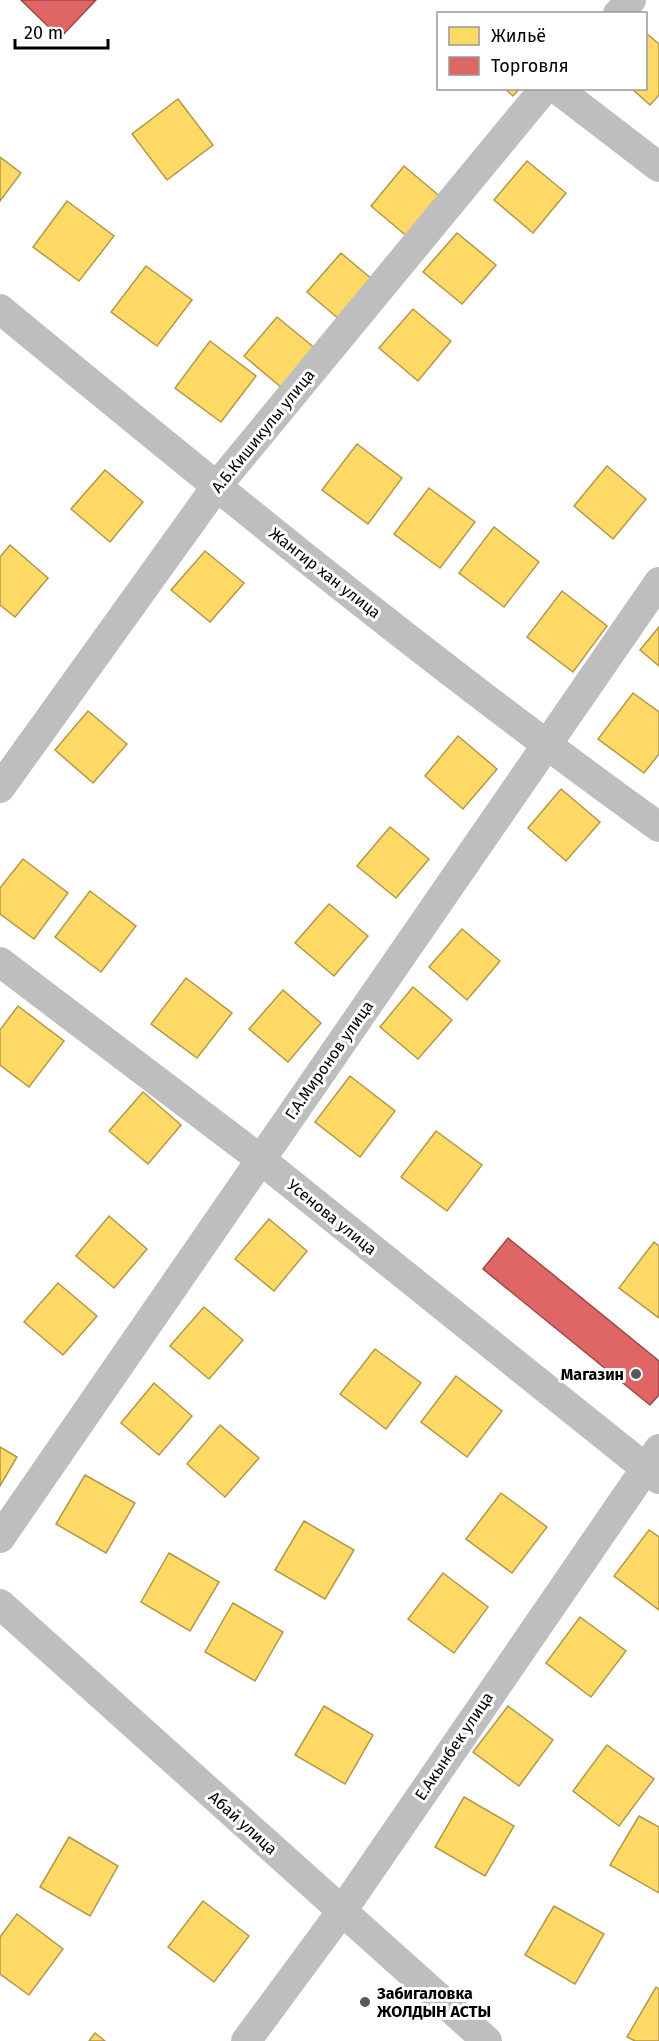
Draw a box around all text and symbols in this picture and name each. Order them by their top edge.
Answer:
scale bar [15,12,108,50]
legend [437,12,647,90]
text: 20 m [24,22,63,44]
text: Жильё [491,25,546,47]
text: Торговля [491,55,569,77]
street label: А.Б.Кишикулы улица [207,365,319,497]
street label: Жангир хан улица [266,524,384,622]
street label: Г.А.Миронов улица [281,997,377,1123]
street label: Усенова улица [284,1175,380,1259]
place label: Магазин [561,1365,624,1384]
marker: Магазин [629,1367,643,1381]
street label: Е.Акынбек улица [411,1688,497,1804]
street label: Абай улица [205,1787,281,1859]
place label: Забигаловка ЖОЛДЫН АСТЫ [376,1984,491,2021]
marker: Забигаловка ЖОЛДЫН АСТЫ [358,1995,372,2009]

